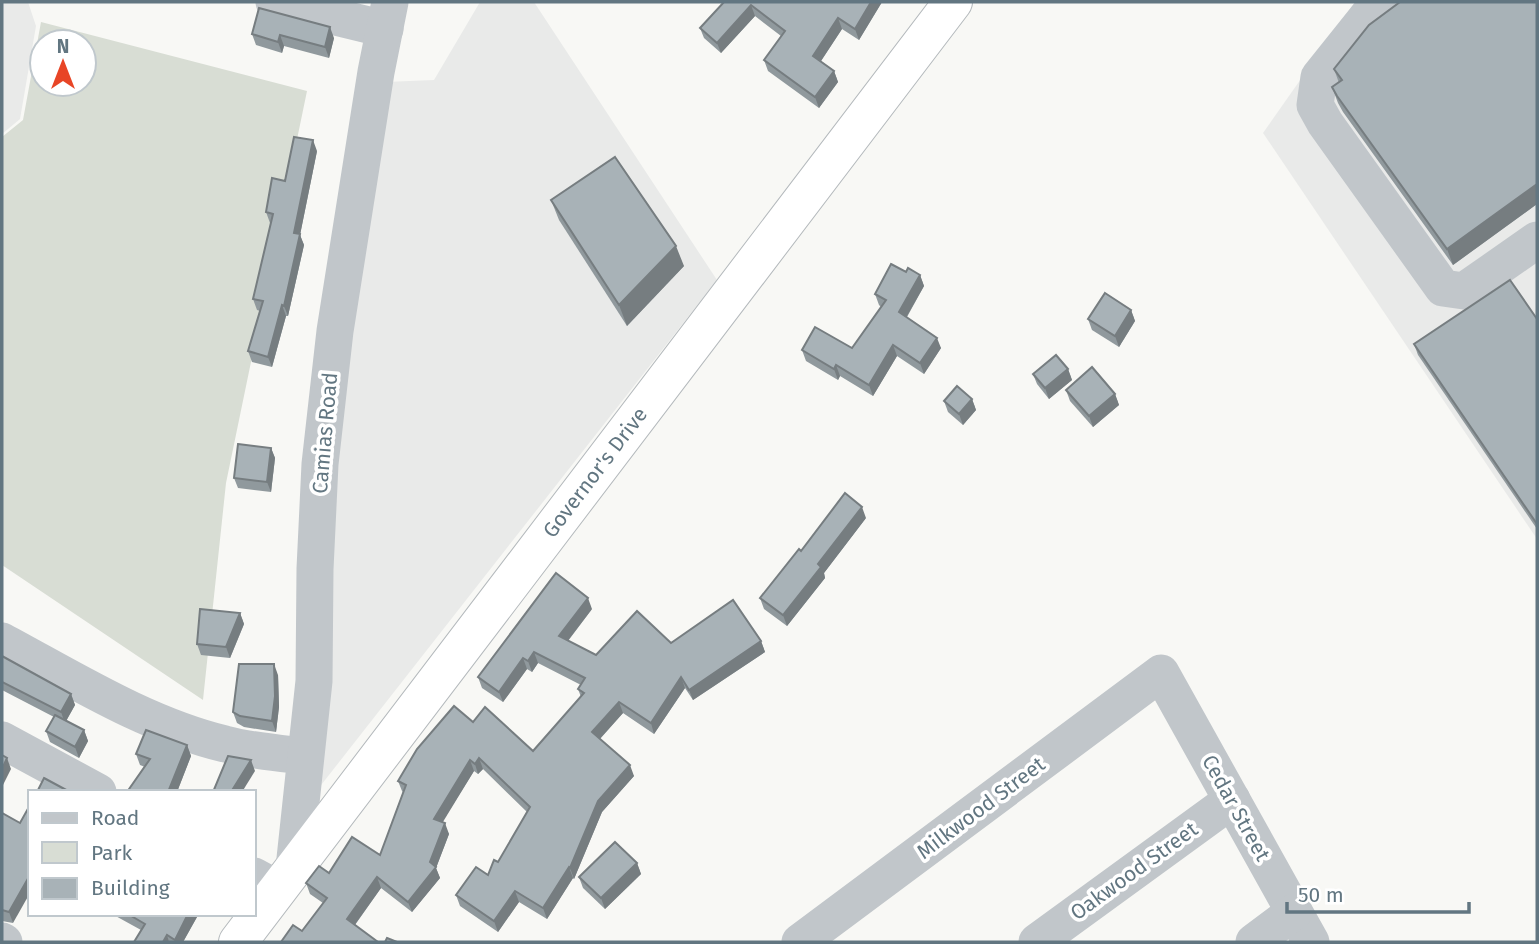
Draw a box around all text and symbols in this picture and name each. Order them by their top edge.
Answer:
north arrow [28,28,98,98]
text: N [57,35,69,58]
street label: Camias Road [307,371,343,495]
street label: Governor's Drive [537,402,653,543]
street label: Cedar Street [1196,750,1276,866]
street label: Milkwood Street [912,751,1051,865]
legend [28,790,256,916]
text: Road [91,805,139,831]
street label: Oakwood Street [1065,816,1203,926]
text: Park [91,840,133,866]
scale bar [1287,870,1469,914]
text: Building [91,875,170,901]
text: 50 m [1298,882,1344,908]

